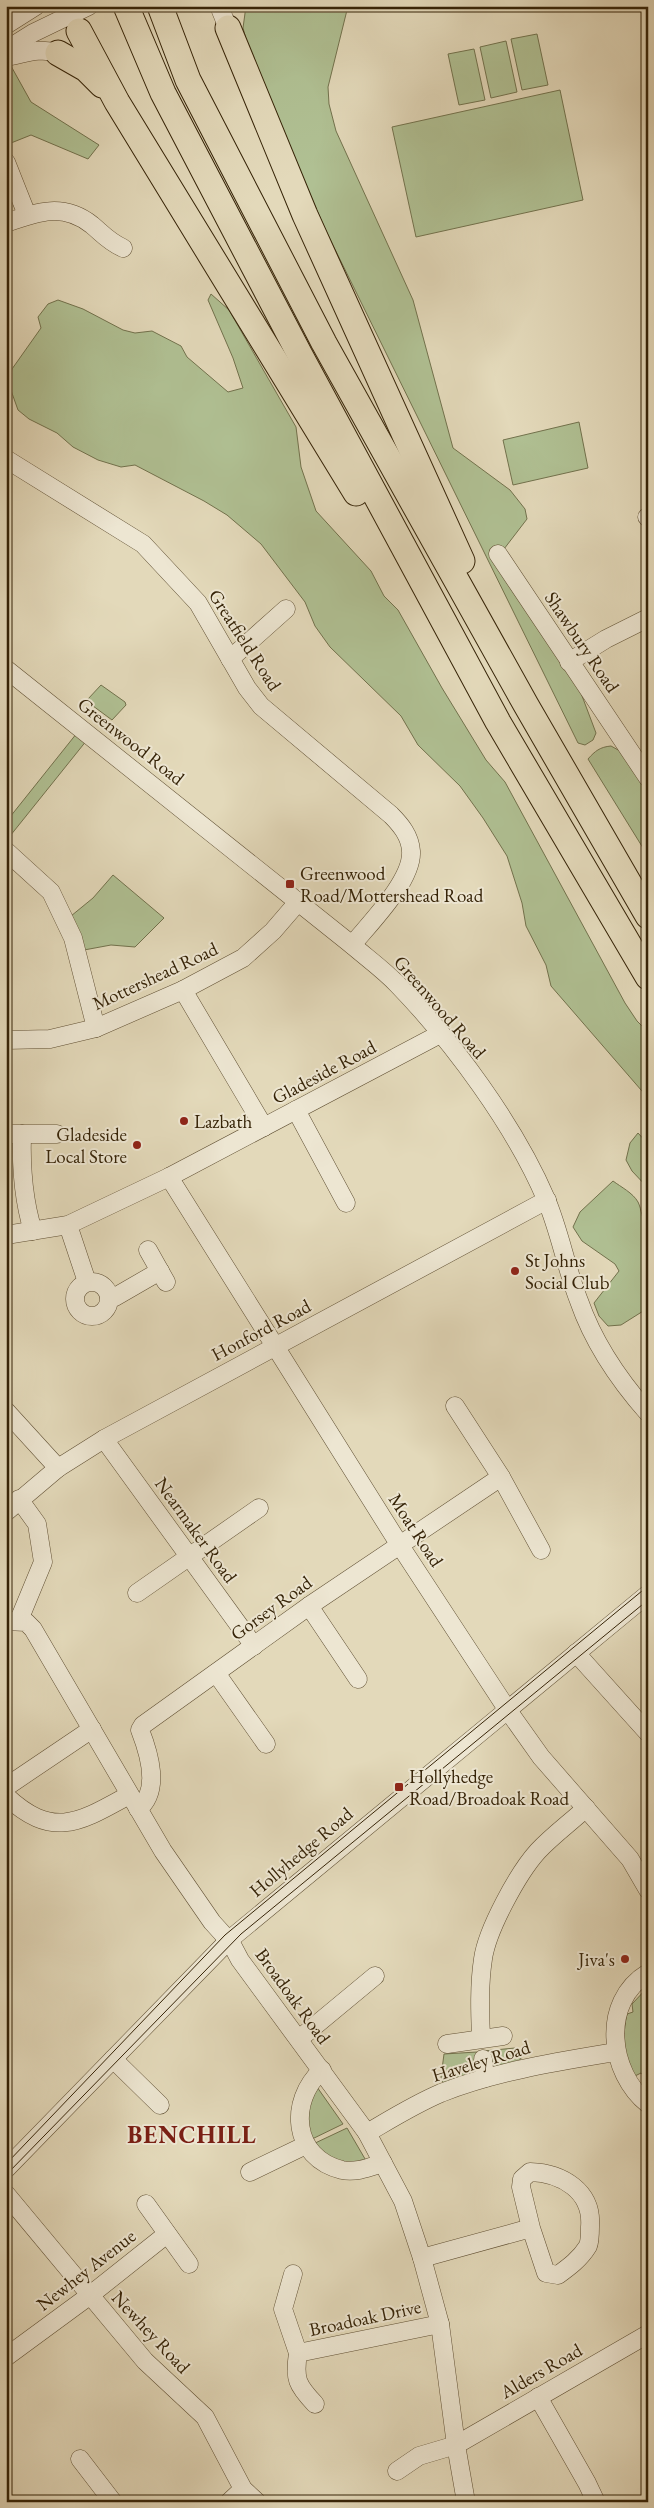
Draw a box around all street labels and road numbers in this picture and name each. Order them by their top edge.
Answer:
street label: Greatfield Road [203,584,287,696]
street label: Shawbury Road [539,587,625,698]
street label: Greenwood Road [73,691,190,791]
street label: Mottershead Road [88,936,222,1016]
street label: Greenwood Road [388,950,492,1064]
street label: Gladeside Road [268,1034,381,1110]
street label: Honford Road [207,1293,315,1367]
street label: Nearmaker Road [149,1472,243,1588]
street label: Moat Road [383,1488,449,1572]
street label: Gorsey Road [225,1570,317,1646]
street label: Hollyhedge Road [244,1801,358,1903]
street label: Broadoak Road [250,1943,336,2049]
street label: Haveley Road [429,2034,534,2088]
street label: Newhey Avenue [31,2223,141,2317]
street label: Newhey Road [106,2285,196,2379]
street label: Broadoak Drive [307,2294,423,2342]
street label: Alders Road [495,2337,587,2405]

